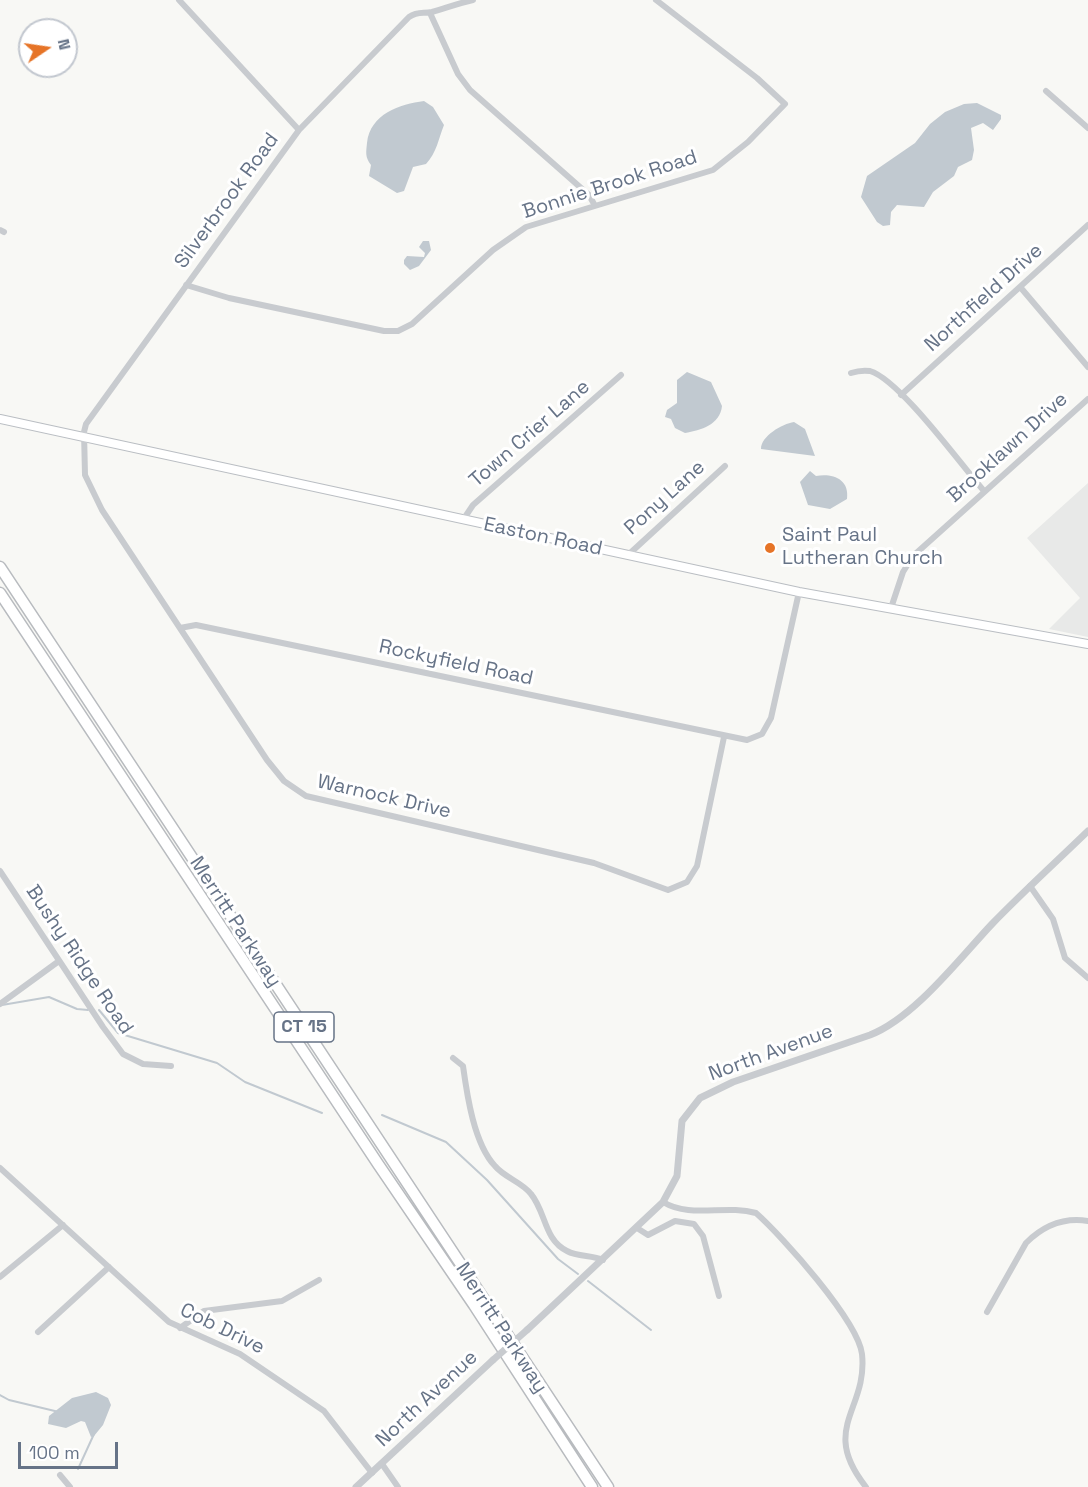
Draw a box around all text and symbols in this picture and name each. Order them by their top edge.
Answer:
north arrow [18,18,78,78]
text: N [53,37,76,52]
street label: Silverbrook Road [170,129,284,273]
street label: Bonnie Brook Road [520,145,700,225]
street label: Northfield Drive [920,239,1048,357]
street label: Town Crier Lane [465,375,595,493]
street label: Brooklawn Drive [943,388,1073,508]
street label: Pony Lane [620,456,710,540]
street label: Easton Road [481,513,605,561]
place label: Saint Paul Lutheran Church [782,524,943,571]
marker: Saint Paul Lutheran Church [763,541,777,555]
street label: Rockyfield Road [377,635,535,691]
street label: Warnock Drive [315,770,453,824]
street label: Merritt Parkway [184,852,286,992]
street label: Bushy Ridge Road [20,881,138,1039]
road number: CT 15 [274,1012,334,1042]
street label: North Avenue [706,1019,836,1087]
street label: Merritt Parkway [450,1258,552,1398]
street label: Cob Drive [176,1298,268,1360]
street label: North Avenue [371,1346,483,1452]
scale bar [21,1430,122,1468]
text: 100 m [29,1441,80,1464]

